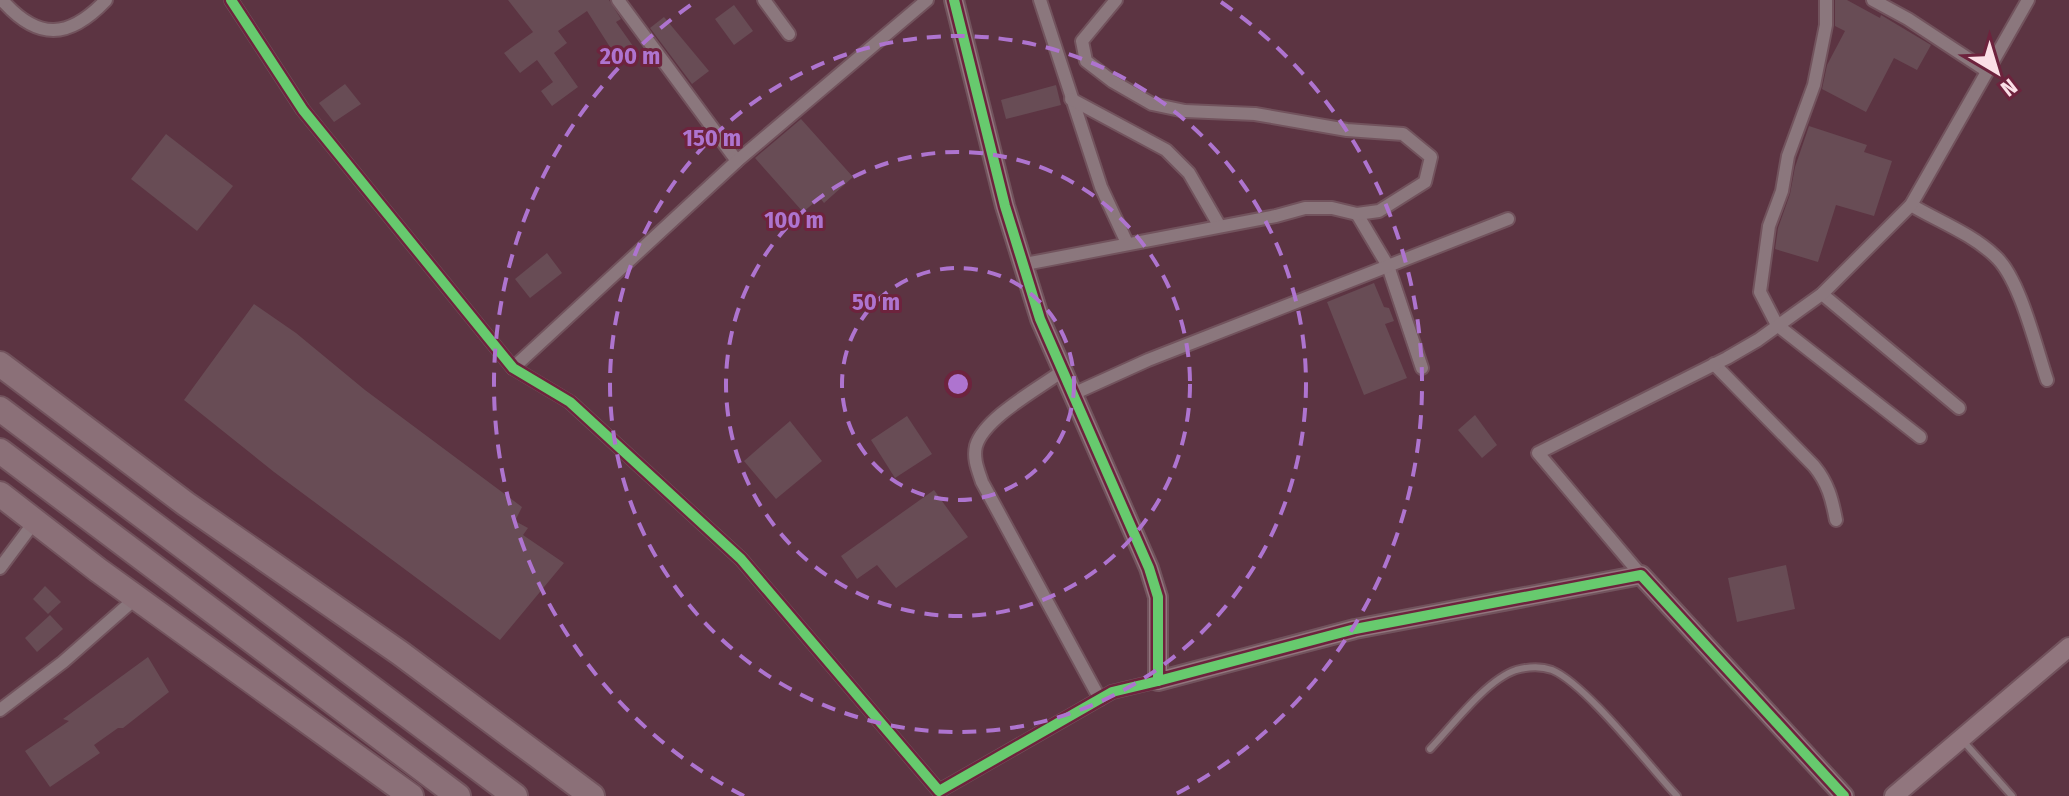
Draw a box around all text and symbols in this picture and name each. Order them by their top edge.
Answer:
north arrow [1957,32,2037,112]
text: 200 m [599,42,660,70]
text: N [1995,73,2023,102]
text: 150 m [683,124,741,152]
text: 100 m [764,206,824,234]
text: 50 m [852,288,900,316]
centre of rings [944,370,972,398]

